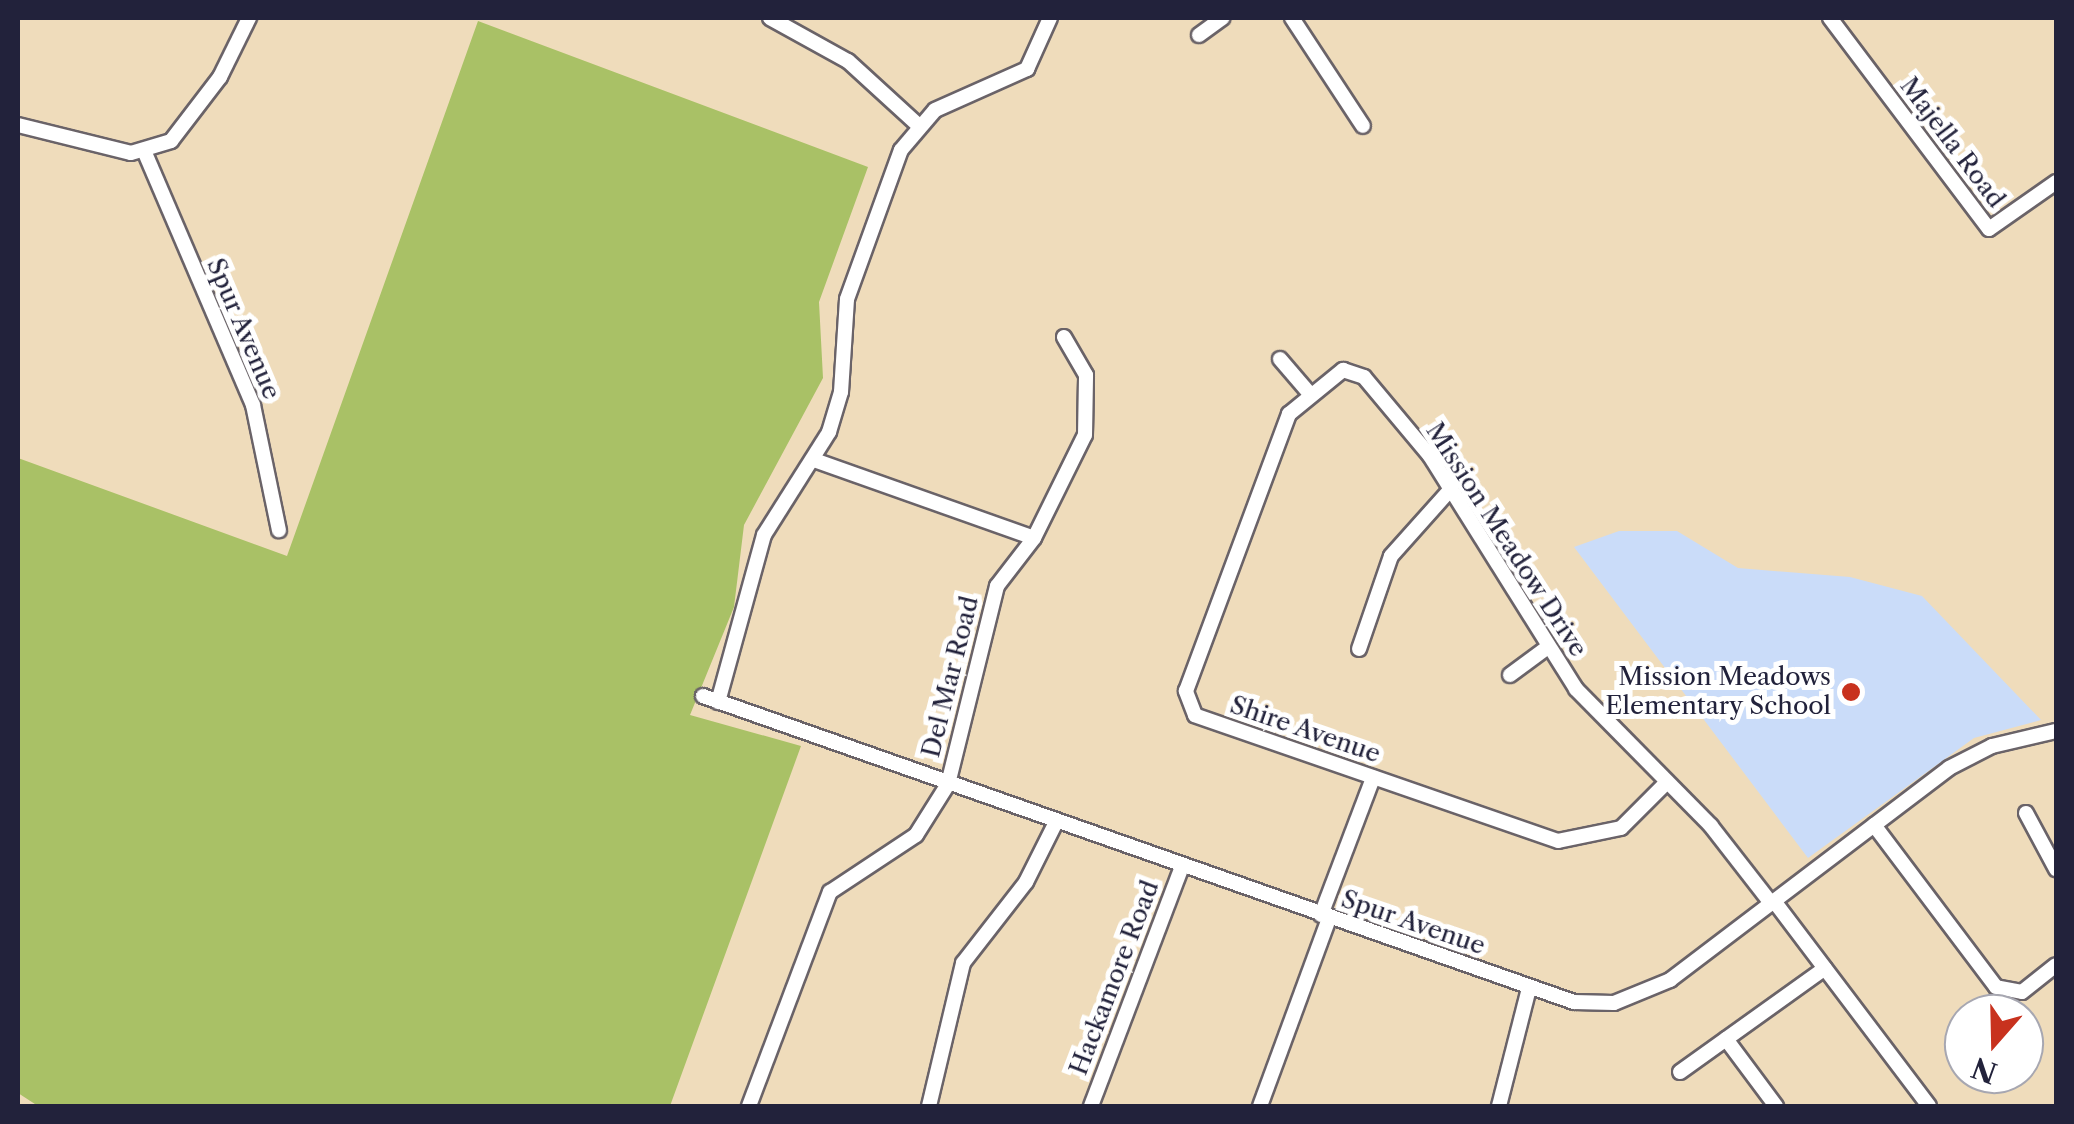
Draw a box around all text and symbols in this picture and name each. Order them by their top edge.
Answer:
street label: Majella Road [1893,72,2011,214]
street label: Spur Avenue [200,253,286,405]
street label: Mission Meadow Drive [1419,417,1593,663]
street label: Del Mar Road [916,593,986,761]
place label: Mission Meadows Elementary School [1604,663,1831,722]
marker: Mission Meadows Elementary School [1840,681,1862,703]
street label: Shire Avenue [1225,690,1385,770]
street label: Hackamore Road [1064,876,1166,1080]
street label: Spur Avenue [1336,884,1490,962]
north arrow [1944,994,2044,1094]
text: N [1967,1050,2002,1090]

